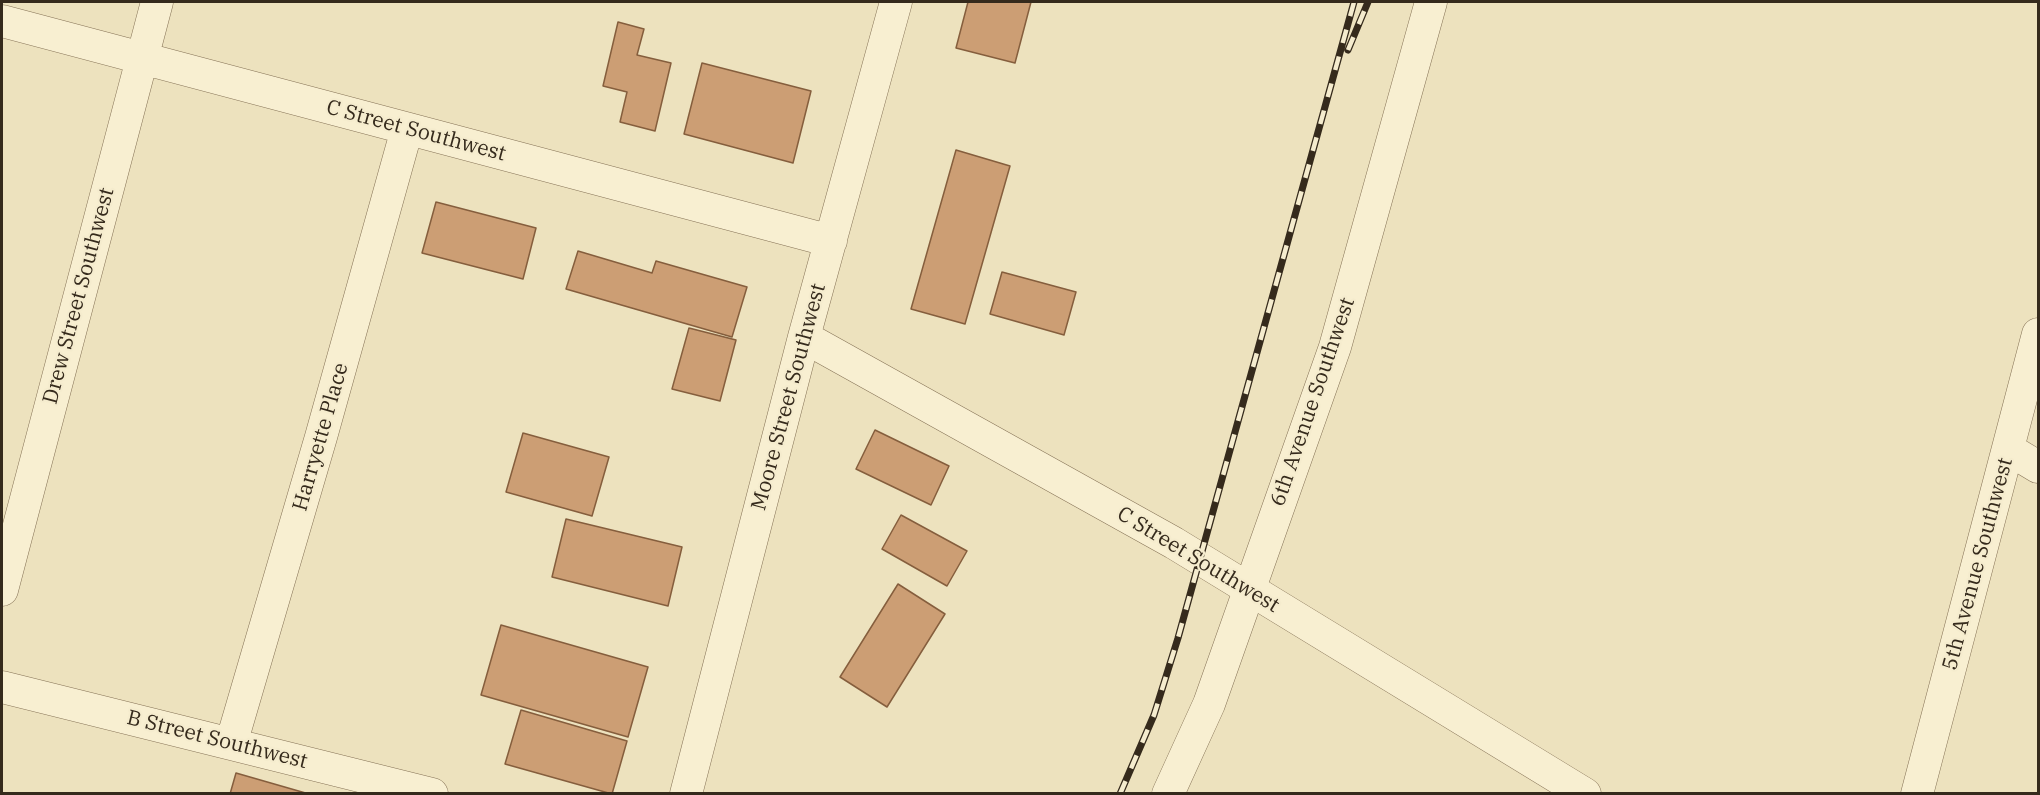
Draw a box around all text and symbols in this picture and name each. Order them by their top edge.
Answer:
street label: C Street Southwest [323,95,509,167]
street label: Drew Street Southwest [38,185,120,407]
street label: Moore Street Southwest [747,281,831,513]
street label: 6th Avenue Southwest [1265,294,1361,510]
street label: Harryette Place [288,360,354,514]
street label: 5th Avenue Southwest [1937,455,2019,673]
street label: C Street Southwest [1112,502,1284,618]
street label: B Street Southwest [124,705,310,775]

